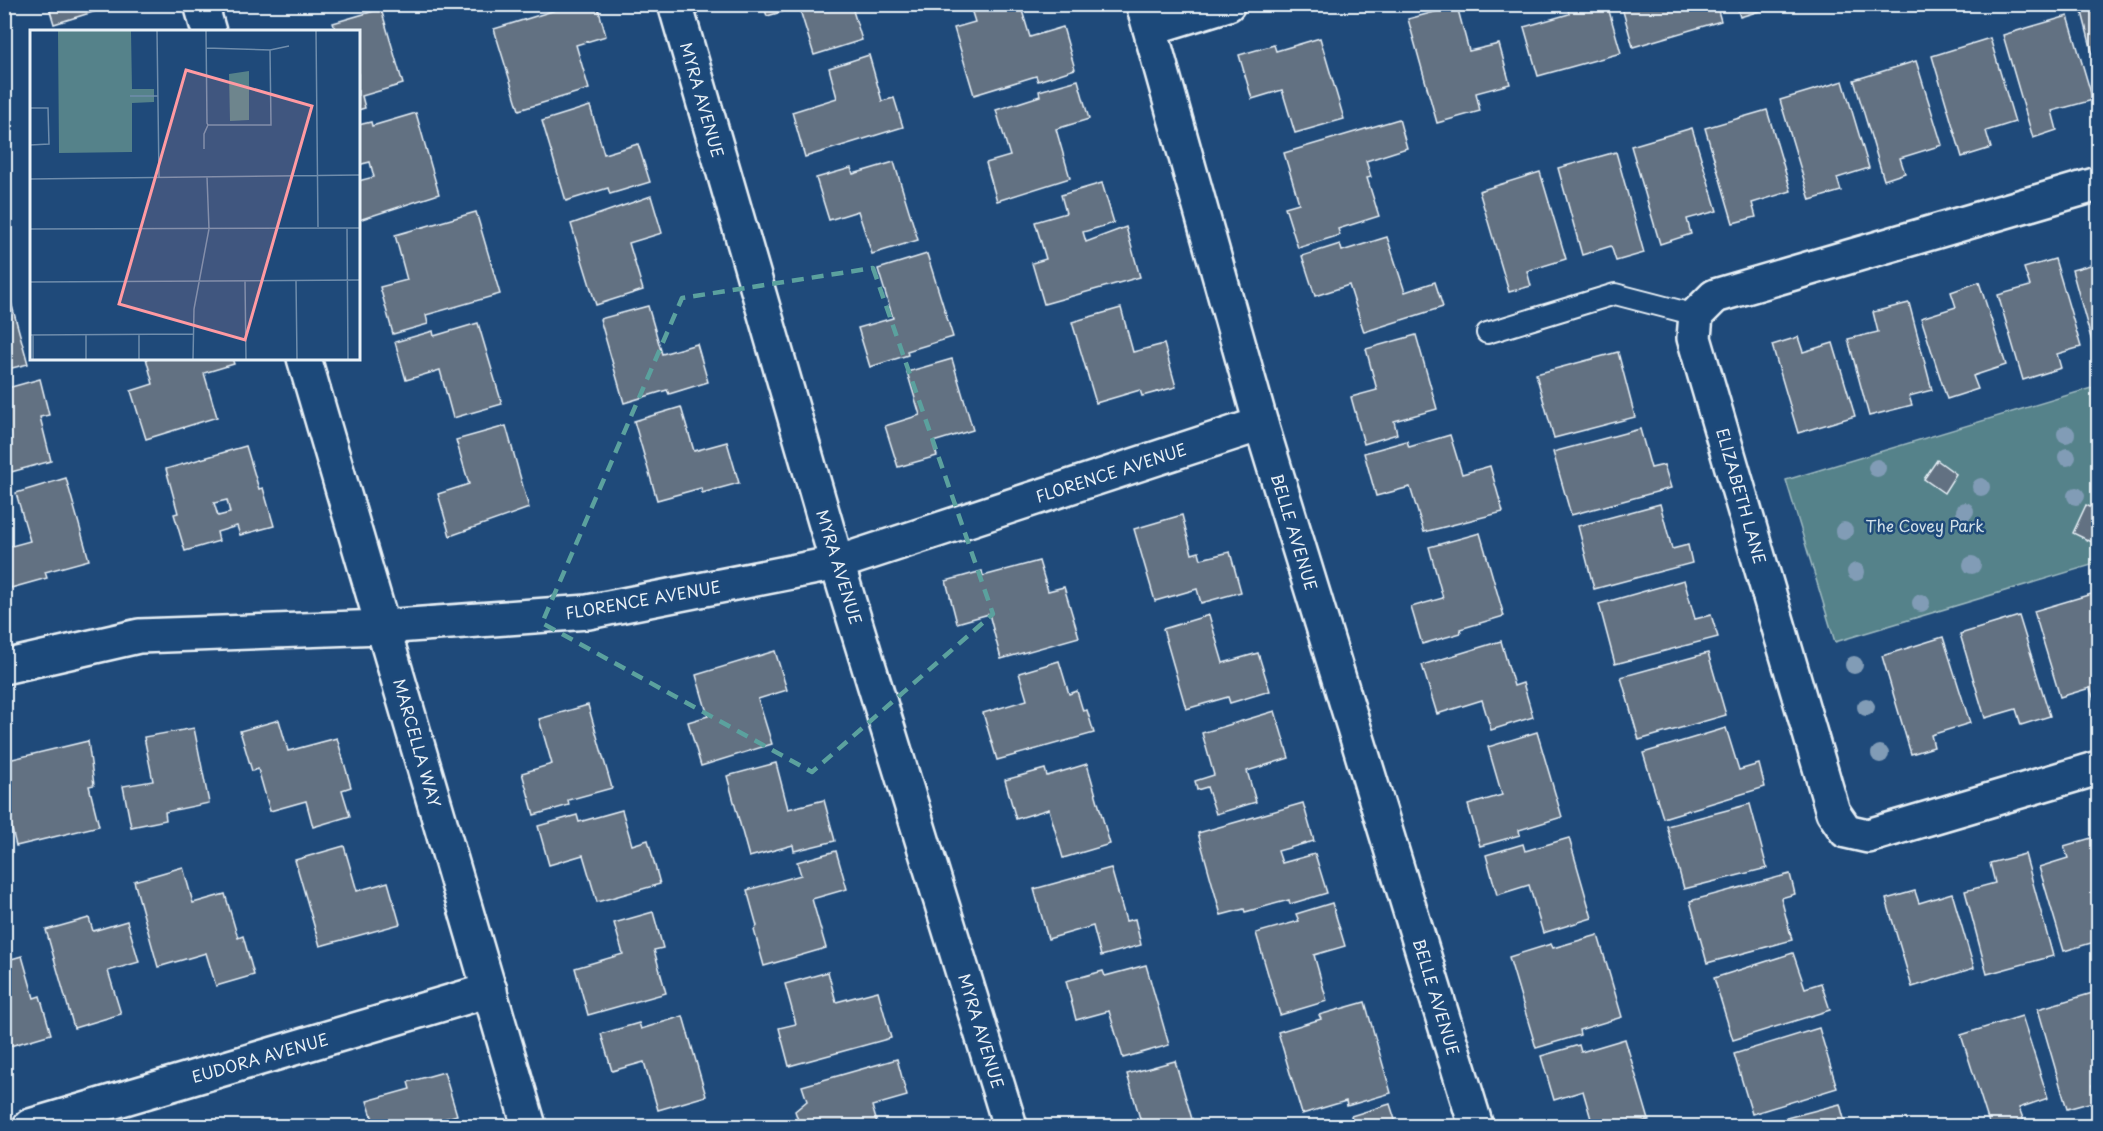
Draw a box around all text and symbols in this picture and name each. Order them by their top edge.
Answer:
inset map [30,30,360,360]
street label: MYRA AVENUE [675,39,731,160]
street label: ELIZABETH LANE [1711,425,1773,567]
street label: FLORENCE AVENUE [1032,436,1189,508]
street label: BELLE AVENUE [1266,470,1324,593]
street label: MYRA AVENUE [811,506,869,627]
park label: The Covey Park [1866,513,1984,537]
street label: FLORENCE AVENUE [563,574,722,624]
street label: MARCELLA WAY [388,676,448,810]
street label: BELLE AVENUE [1408,935,1466,1058]
street label: MYRA AVENUE [953,970,1011,1091]
street label: EUDORA AVENUE [189,1026,331,1088]

